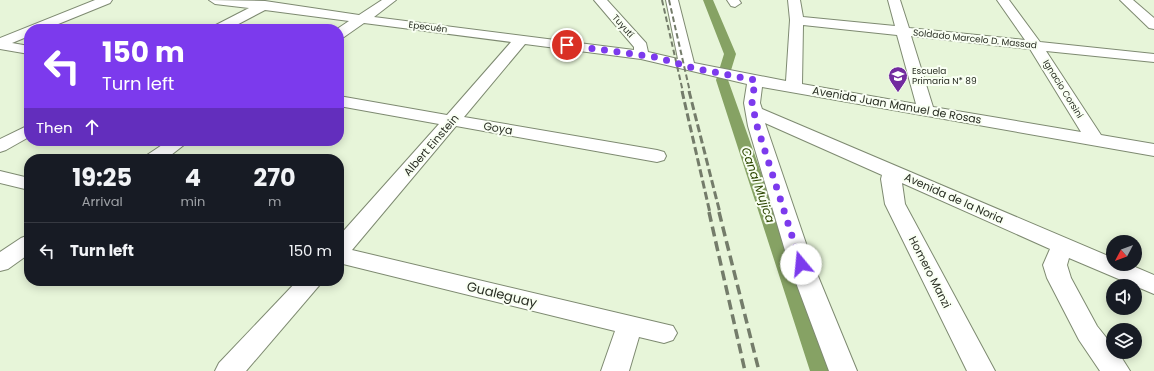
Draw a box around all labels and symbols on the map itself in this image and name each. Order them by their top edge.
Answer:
street label: Tuyutí [610,12,636,40]
street label: Epecuén [408,19,448,35]
street label: Soldado Marcelo D. Massad [913,27,1037,51]
pin [550,28,584,62]
street label: Ignacio Corsini [1040,57,1086,121]
school or university icon: Escuela Primaria N* 89 [887,65,909,93]
place label: Escuela Primaria N* 89 [912,65,977,87]
street label: Avenida Juan Manuel de Rosas [811,82,983,128]
street label: Albert Einstein [400,111,462,179]
street label: Goya [482,118,514,138]
water label: Canal Mujica [738,145,779,225]
street label: Avenida de la Noria [902,169,1006,227]
street label: Homero Manzi [905,233,955,311]
north arrow [1106,235,1142,271]
position arrow [780,243,822,285]
street label: Gualeguay [465,277,540,313]

